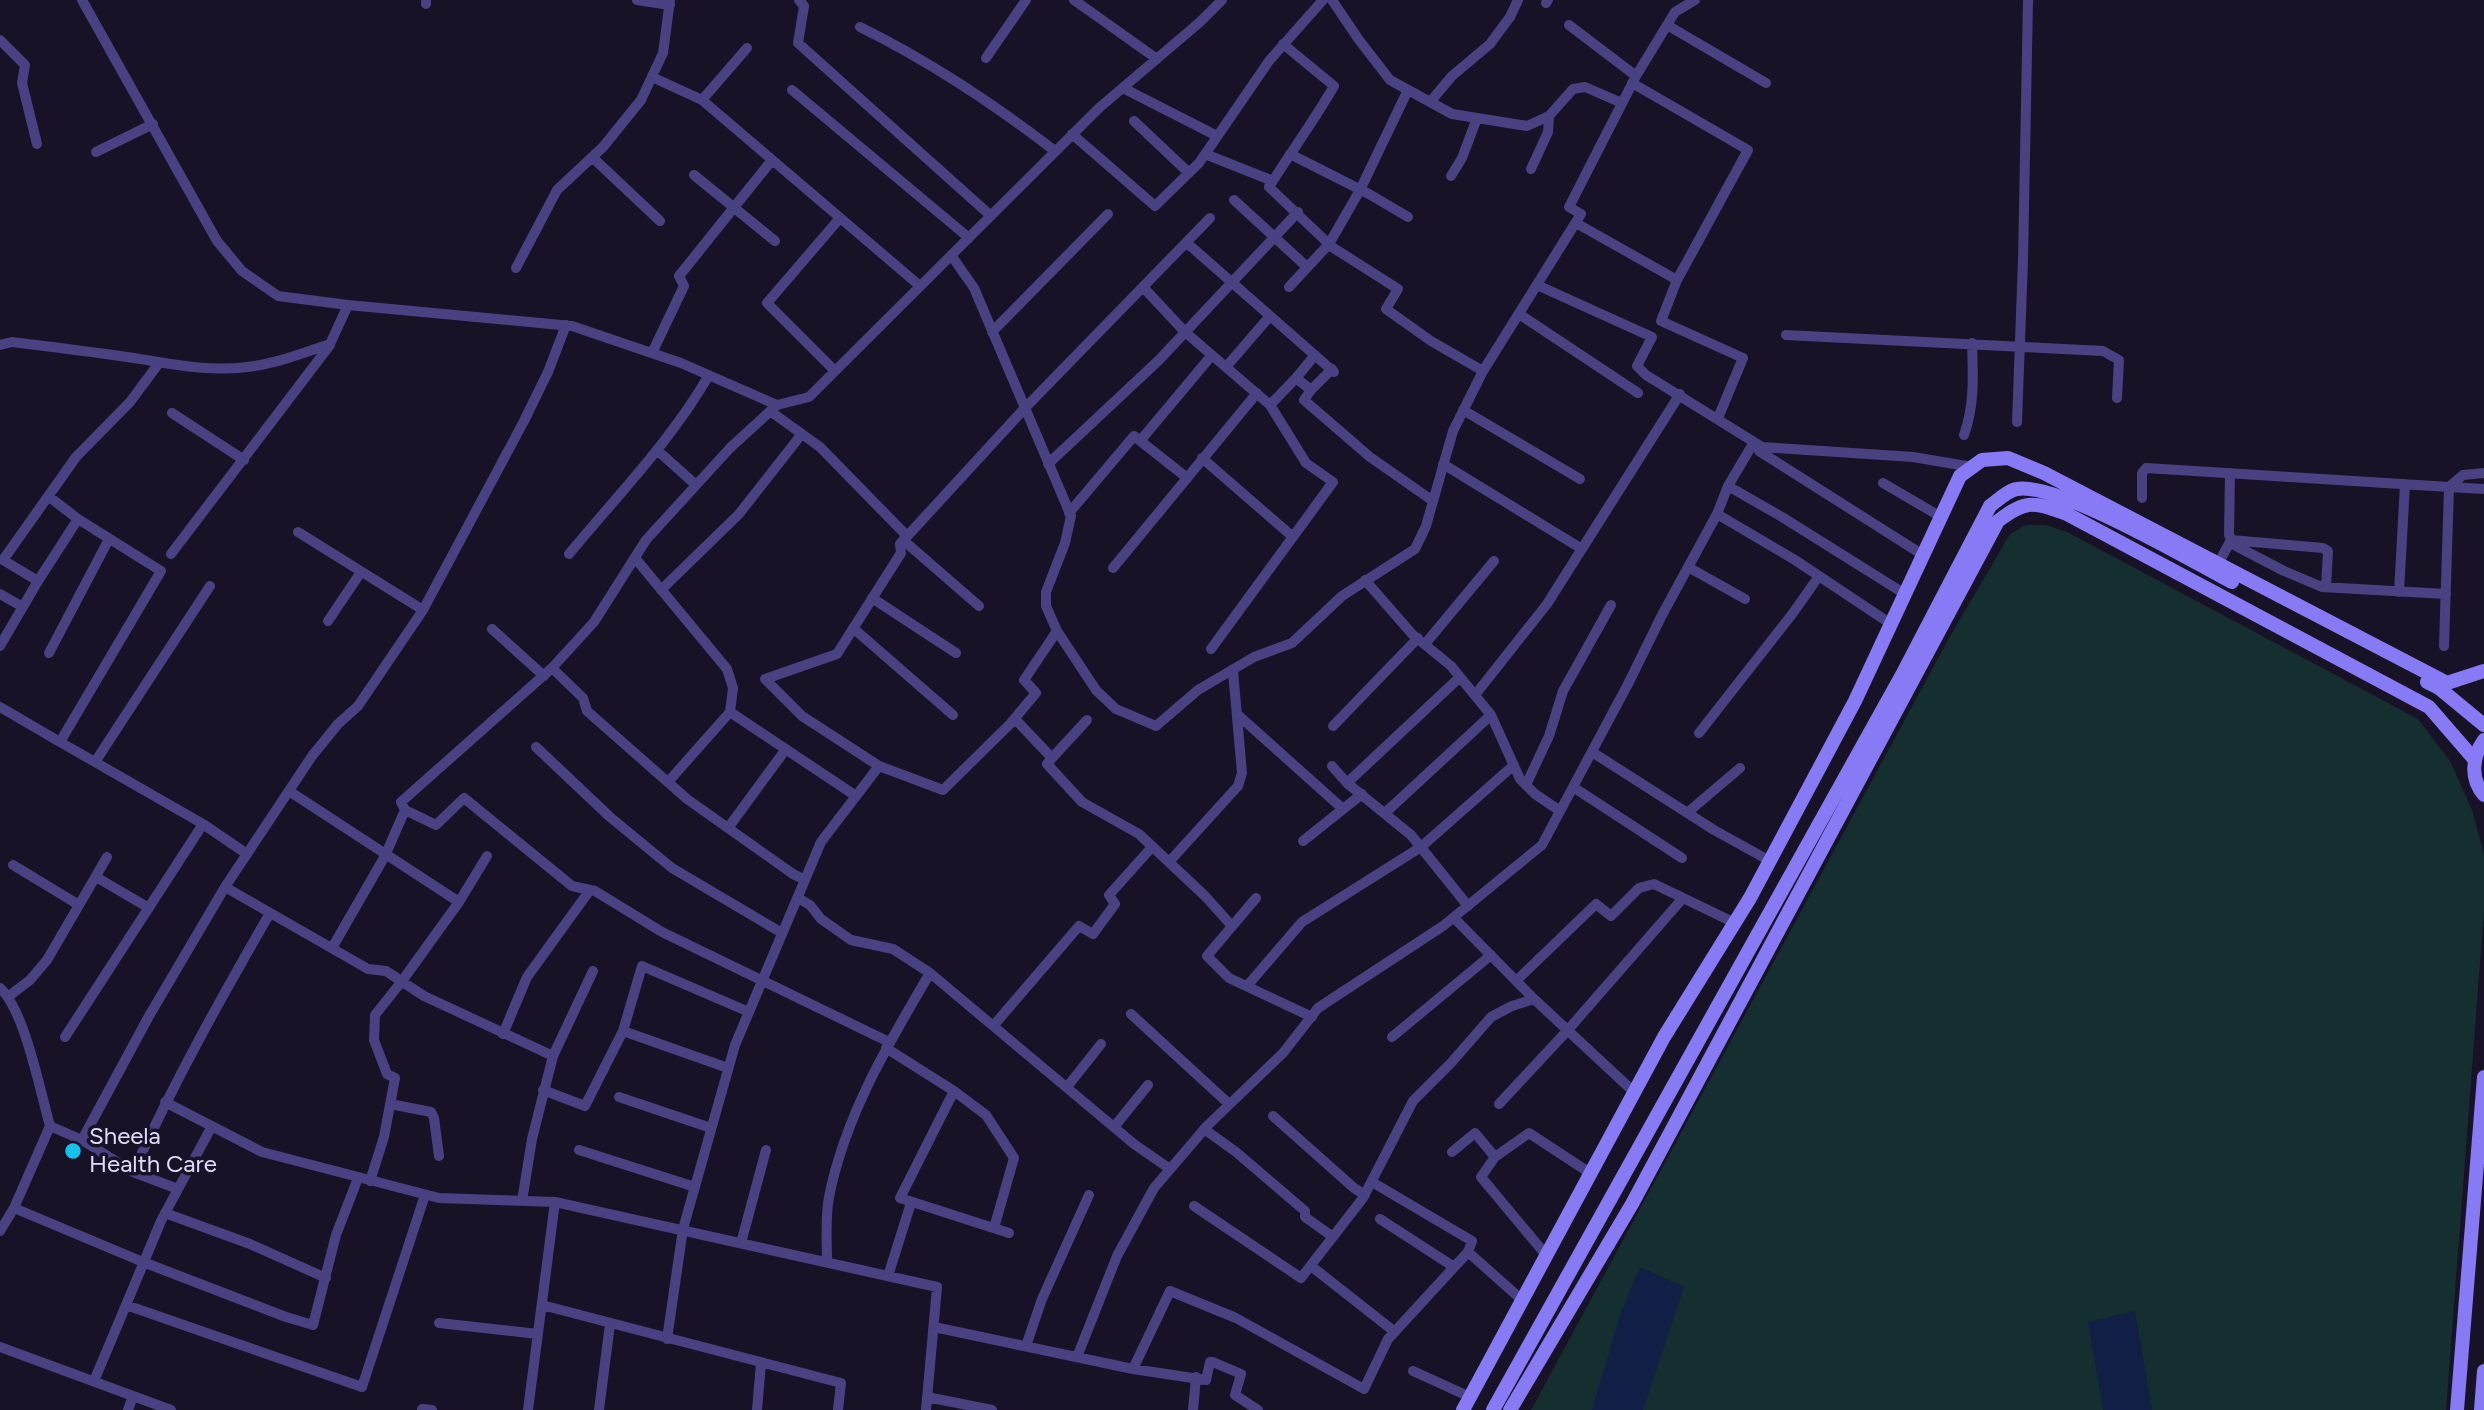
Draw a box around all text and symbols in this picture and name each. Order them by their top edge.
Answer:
place label: Sheela Health Care [89,1123,217,1179]
marker: Sheela Health Care [63,1141,83,1161]

